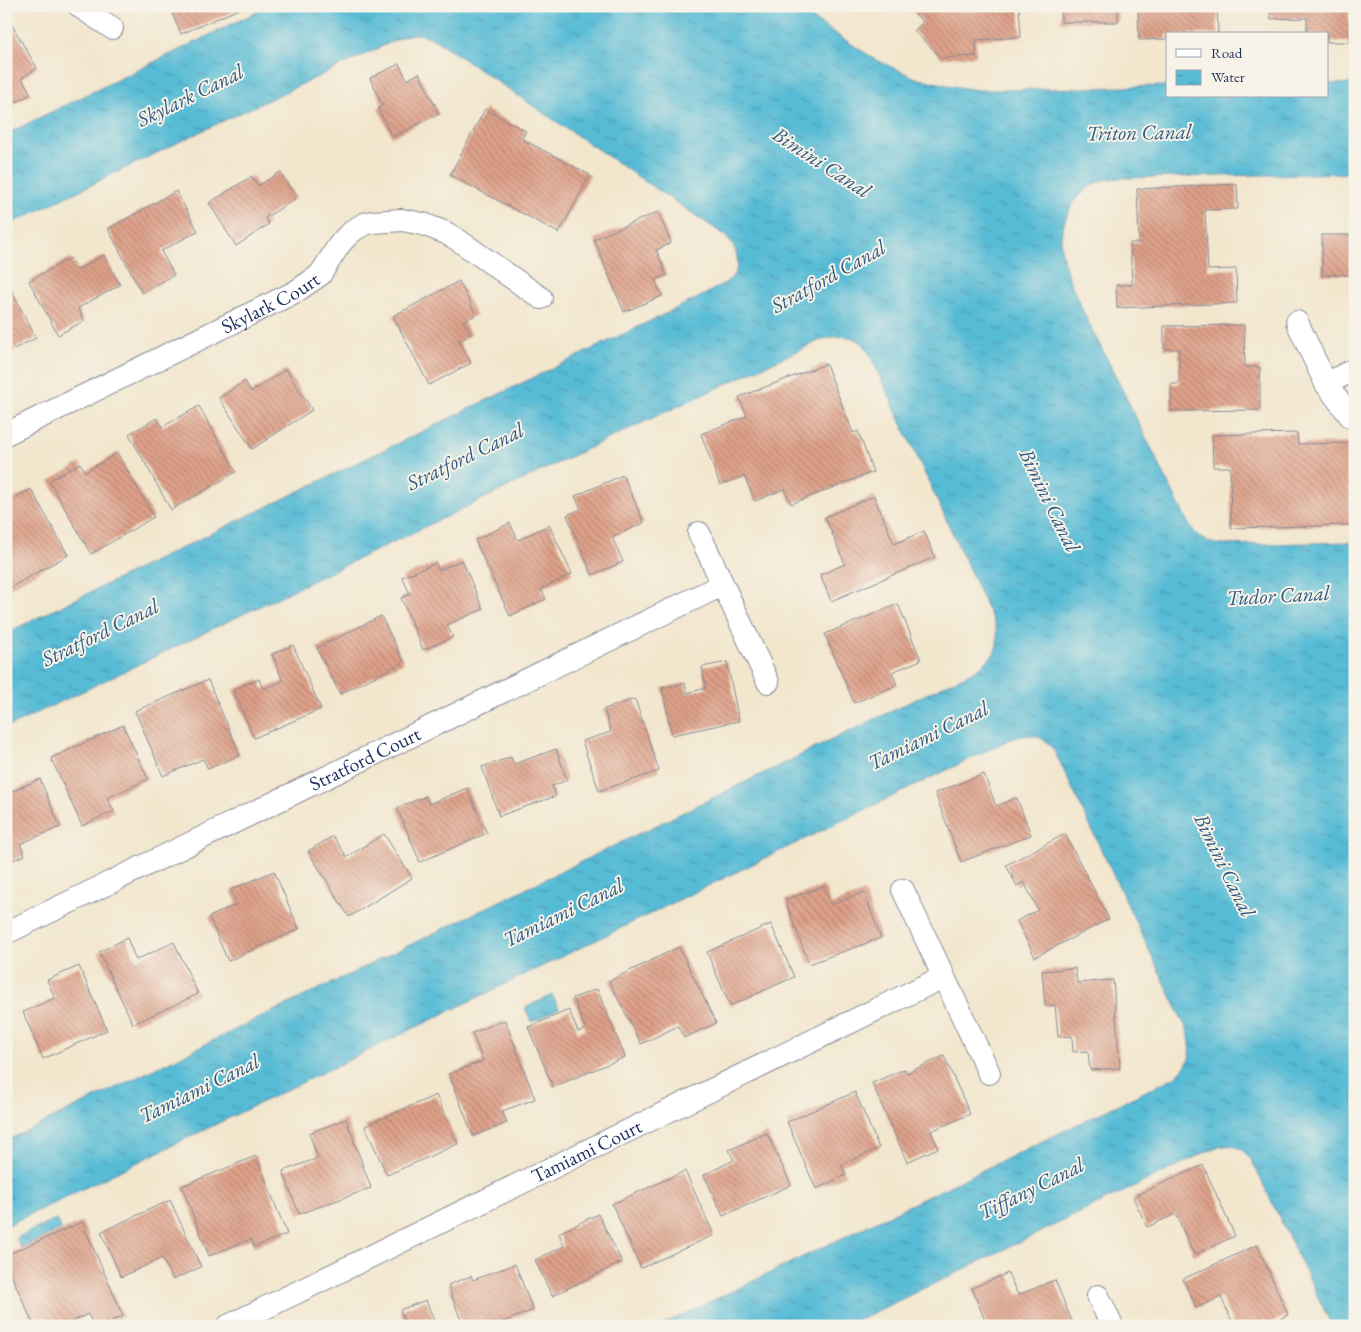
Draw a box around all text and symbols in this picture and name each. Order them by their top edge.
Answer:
legend [1166,32,1328,98]
text: Road [1211,43,1243,62]
water label: Skylark Canal [131,57,249,133]
text: Water [1211,67,1245,86]
water label: Triton Canal [1086,118,1193,146]
water label: Bimini Canal [767,120,877,204]
water label: Stratford Canal [765,233,891,319]
street label: Skylark Court [217,266,325,339]
water label: Stratford Canal [401,416,529,496]
water label: Bimini Canal [1013,443,1087,557]
water label: Tudor Canal [1226,579,1331,611]
water label: Stratford Canal [36,592,164,672]
water label: Tamiami Canal [863,694,994,776]
street label: Stratford Court [305,720,425,797]
water label: Bimini Canal [1188,808,1262,922]
water label: Tamiami Canal [498,871,629,953]
water label: Tamiami Canal [134,1047,265,1129]
street label: Tamiami Court [527,1113,647,1189]
water label: Tiffany Canal [974,1150,1089,1225]

